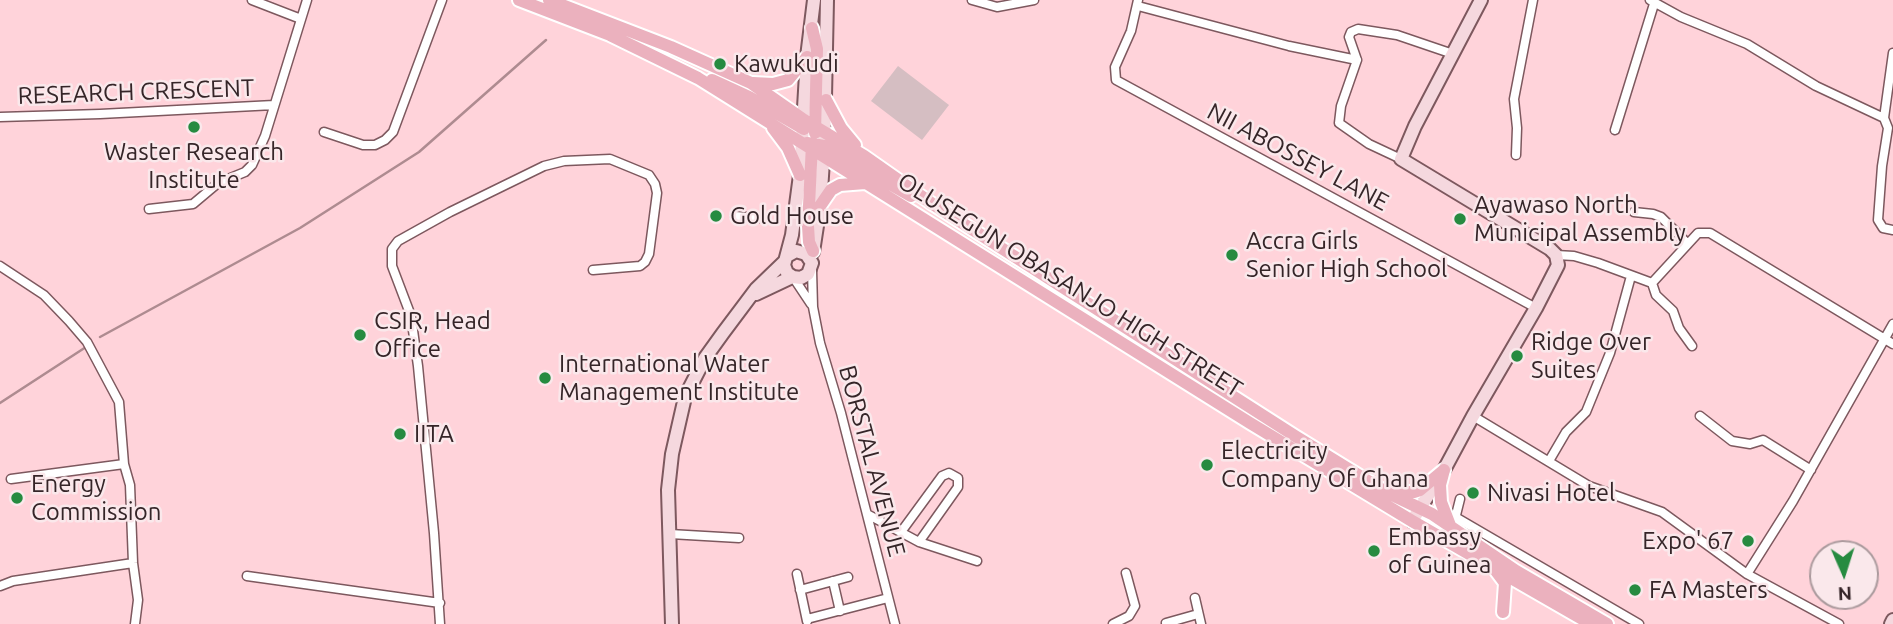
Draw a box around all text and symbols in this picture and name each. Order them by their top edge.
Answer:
place label: Kawukudi [734,50,839,78]
marker: Kawukudi [712,56,728,72]
street label: RESEARCH CRESCENT [17,73,255,111]
street label: NII ABOSSEY LANE [1202,97,1394,217]
marker: Waster Research Institute [186,119,202,135]
place label: Waster Research Institute [104,138,284,194]
street label: OLUSEGUN OBASANJO HIGH STREET [892,167,1248,403]
place label: Ayawaso North Municipal Assembly [1474,191,1686,247]
place label: Gold House [730,202,854,230]
marker: Gold House [708,208,724,224]
marker: Ayawaso North Municipal Assembly [1452,211,1468,227]
place label: Accra Girls Senior High School [1246,227,1447,283]
marker: Accra Girls Senior High School [1224,247,1240,263]
place label: CSIR, Head Office [374,307,491,363]
marker: CSIR, Head Office [352,327,368,343]
place label: Ridge Over Suites [1531,328,1651,384]
marker: Ridge Over Suites [1509,348,1525,364]
place label: International Water Management Institute [559,350,799,406]
street label: BORSTAL AVENUE [833,362,911,560]
marker: International Water Management Institute [537,370,553,386]
place label: IITA [414,420,454,448]
marker: IITA [392,426,408,442]
place label: Electricity Company Of Ghana [1221,437,1429,493]
marker: Electricity Company Of Ghana [1199,457,1215,473]
place label: Energy Commission [31,470,161,526]
place label: Nivasi Hotel [1487,479,1615,507]
marker: Nivasi Hotel [1465,485,1481,501]
marker: Energy Commission [9,490,25,506]
place label: Embassy of Guinea [1388,523,1491,579]
place label: Expo' 67 [1642,527,1734,555]
marker: Expo' 67 [1740,533,1756,549]
north arrow [1809,540,1879,610]
marker: Embassy of Guinea [1366,543,1382,559]
place label: FA Masters [1649,576,1768,604]
marker: FA Masters [1627,582,1643,598]
text: N [1837,583,1853,605]

